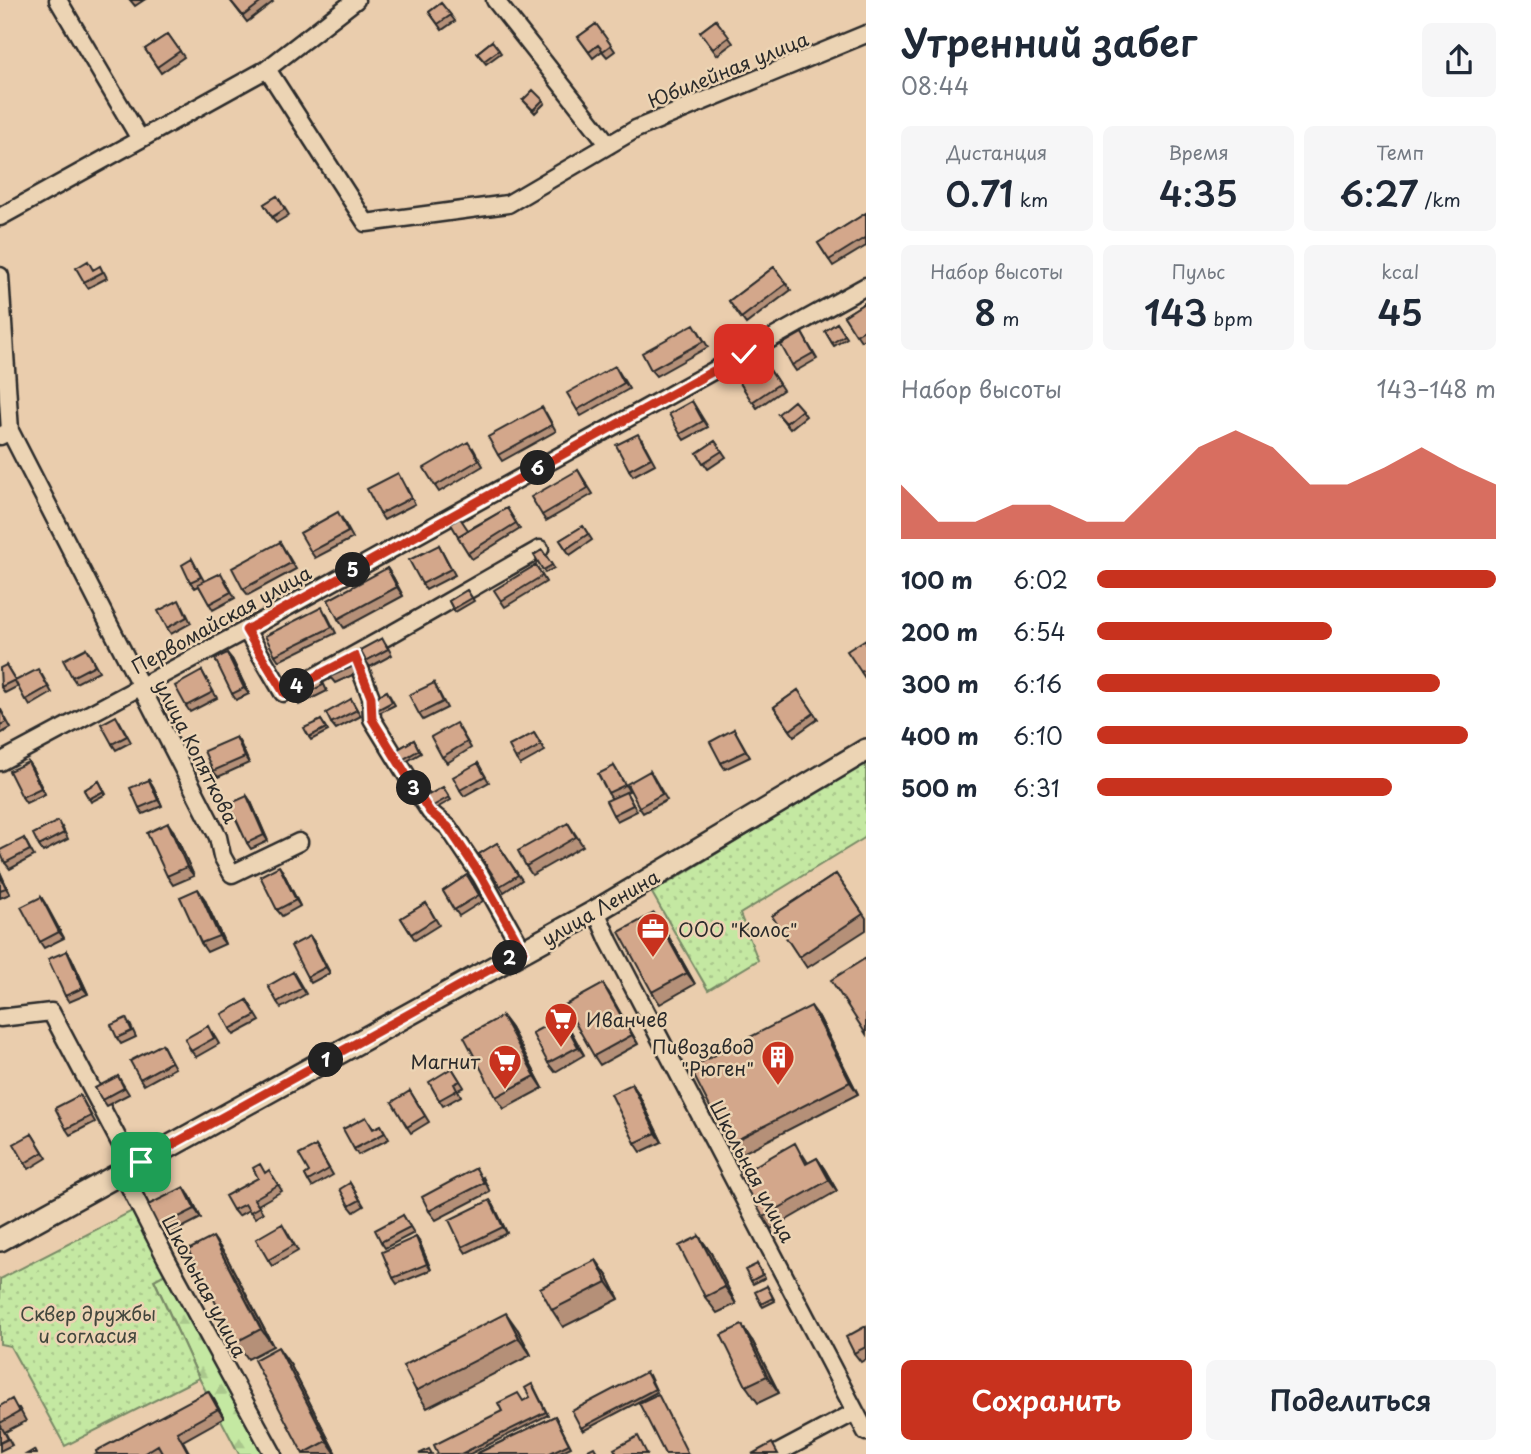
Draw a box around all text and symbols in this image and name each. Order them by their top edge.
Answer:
text: Утренний забег [901,13,1197,70]
button: share [1422,23,1496,97]
street label: Юбилейная улица [644,24,812,114]
text: 08:44 [901,68,969,103]
text: Дистанция [946,138,1047,166]
text: Время [1168,138,1229,166]
text: Темп [1376,138,1424,166]
text: 0.71 [945,166,1014,219]
text: 4:35 [1159,166,1238,219]
text: 6:27 [1339,166,1418,219]
text: km [1014,185,1048,213]
text: /km [1418,185,1461,213]
text: Набор высоты [930,257,1063,285]
text: Пульс [1172,257,1225,285]
text: kcal [1381,257,1419,285]
text: 8 [974,285,996,338]
text: 143 [1144,285,1207,338]
text: 45 [1377,285,1423,338]
text: m [996,304,1020,332]
text: bpm [1207,304,1253,332]
pin [714,324,774,384]
icon: check [725,335,763,373]
text: Набор высоты [901,371,1062,406]
text: 143–148 m [1377,371,1496,406]
pin: 6 [520,450,556,486]
text: 6 [531,453,544,481]
pin: 5 [336,552,370,588]
text: 5 [346,555,359,583]
street label: Первомайская улица [126,558,316,680]
text: 100 m [901,562,973,597]
text: 6:02 [1013,562,1068,597]
text: 200 m [901,614,978,649]
text: 6:54 [1013,614,1066,649]
text: 300 m [901,666,979,701]
text: 6:16 [1013,666,1062,701]
pin: 4 [280,668,314,704]
text: 4 [290,671,303,699]
street label: улица Копяткова [149,674,246,828]
text: 400 m [901,718,979,753]
text: 6:10 [1013,718,1063,753]
pin: 3 [396,770,432,806]
text: 500 m [901,770,978,805]
text: 6:31 [1013,770,1060,805]
text: 3 [407,773,420,801]
street label: улица Ленина [536,862,664,952]
office icon: ООО "Колос" [634,910,672,959]
place label: ООО "Колос" [678,915,798,943]
pin: 2 [492,940,528,976]
text: 2 [503,943,516,971]
supermarket icon: Иванчев [542,1000,580,1049]
place label: Иванчев [586,1005,667,1033]
place label: Пивозавод "Рюген" [652,1032,754,1082]
building icon: Пивозавод "Рюген" [759,1038,797,1087]
pin: 1 [308,1042,344,1078]
supermarket icon: Магнит [486,1042,524,1091]
text: 1 [321,1045,330,1073]
place label: Магнит [410,1047,481,1075]
street label: Школьная улица [704,1095,802,1247]
pin [111,1132,171,1192]
icon: arrive [122,1143,160,1181]
street label: Школьная улица [156,1210,254,1362]
park label: Сквер дружбы и согласия [20,1299,156,1349]
button: Сохранить [901,1360,1192,1440]
button: Поделиться [1206,1360,1496,1440]

